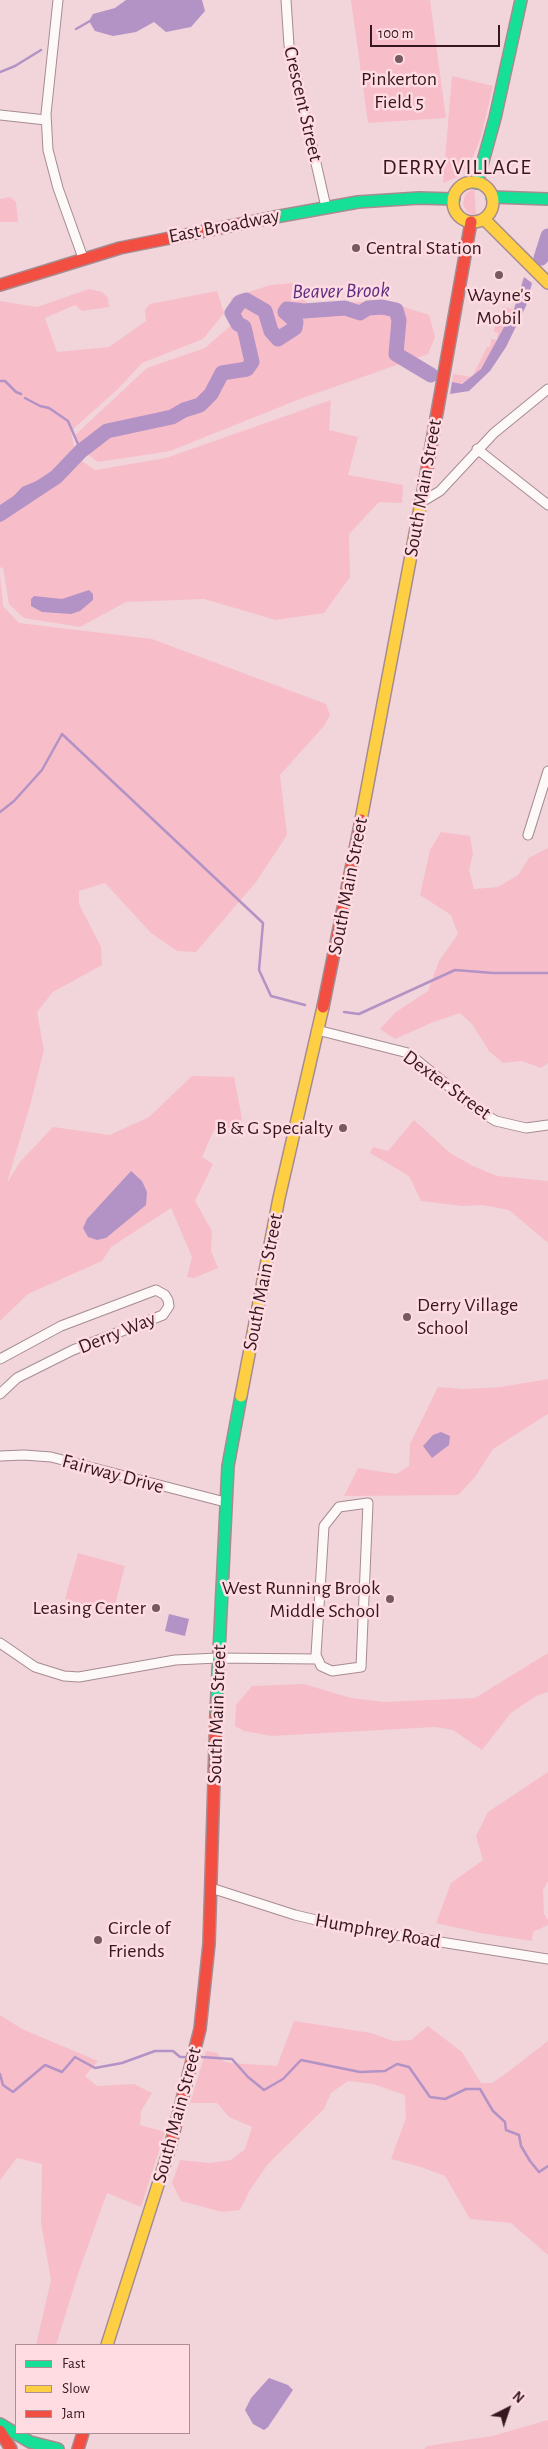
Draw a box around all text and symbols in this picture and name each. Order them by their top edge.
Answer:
scale bar [373,15,503,47]
text: 100 m [378,26,413,41]
street label: Crescent Street [278,44,328,164]
marker: Pinkerton Field 5 [393,53,405,65]
place label: Pinkerton Field 5 [361,67,437,114]
district label: DERRY VILLAGE [381,154,533,180]
street label: East Broadway [166,203,282,249]
place label: Central Station [366,236,482,260]
marker: Central Station [350,242,362,254]
marker: Wayne's Mobil [493,269,505,281]
water label: Beaver Brook [292,278,390,304]
place label: Wayne's Mobil [467,283,531,330]
street label: South Main Street [399,417,447,559]
street label: South Main Street [323,815,373,957]
street label: Dexter Street [398,1045,496,1125]
place label: B & G Specialty [216,1116,333,1140]
marker: B & G Specialty [337,1122,349,1134]
street label: South Main Street [238,1211,288,1353]
place label: Derry Village School [417,1293,518,1340]
street label: Derry Way [75,1307,159,1359]
marker: Derry Village School [401,1311,413,1323]
street label: Fairway Drive [59,1449,167,1499]
place label: West Running Brook Middle School [222,1576,380,1623]
marker: West Running Brook Middle School [384,1593,396,1605]
place label: Leasing Center [33,1596,146,1620]
marker: Leasing Center [150,1602,162,1614]
street label: South Main Street [203,1644,231,1784]
street label: Humphrey Road [313,1908,443,1954]
place label: Circle of Friends [108,1916,170,1963]
marker: Circle of Friends [92,1934,104,1946]
street label: South Main Street [147,2045,207,2185]
legend [15,2344,190,2434]
text: Fast [62,2356,85,2371]
text: Slow [62,2381,90,2396]
north arrow [483,2384,533,2434]
text: N [510,2389,526,2406]
text: Jam [62,2406,85,2421]

